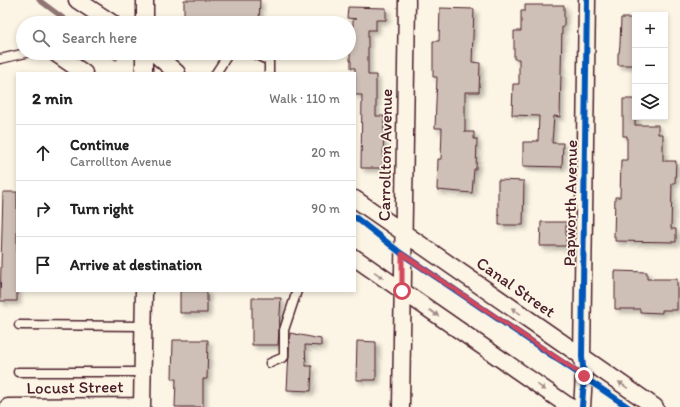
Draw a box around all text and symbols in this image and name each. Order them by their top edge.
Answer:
map controls [632,12,668,120]
button: + [632,12,668,48]
search box [16,16,356,60]
icon: search [30,27,52,49]
text: Search here [62,29,137,47]
button: − [632,48,668,84]
button: layers [632,84,668,120]
text: 2 min [32,88,72,108]
street label: Carrollton Avenue [374,88,396,222]
text: Walk · 110 m [269,91,340,106]
text: Continue [70,136,129,154]
street label: Papworth Avenue [559,139,581,267]
icon: ahead [32,142,54,164]
text: 20 m [311,145,340,160]
text: Carrollton Avenue [70,154,172,169]
icon: right [32,198,54,220]
text: Turn right [70,200,134,218]
text: 90 m [311,201,340,216]
street label: Canal Street [473,252,560,322]
icon: arrive [32,254,54,276]
text: Arrive at destination [70,256,202,274]
one-way arrow [373,271,384,279]
route start [393,282,411,300]
one-way arrow [511,307,521,315]
one-way arrow [429,309,440,317]
route end [575,367,593,385]
street label: Locust Street [26,376,124,398]
one-way arrow [617,381,628,389]
one-way arrow [536,383,546,391]

